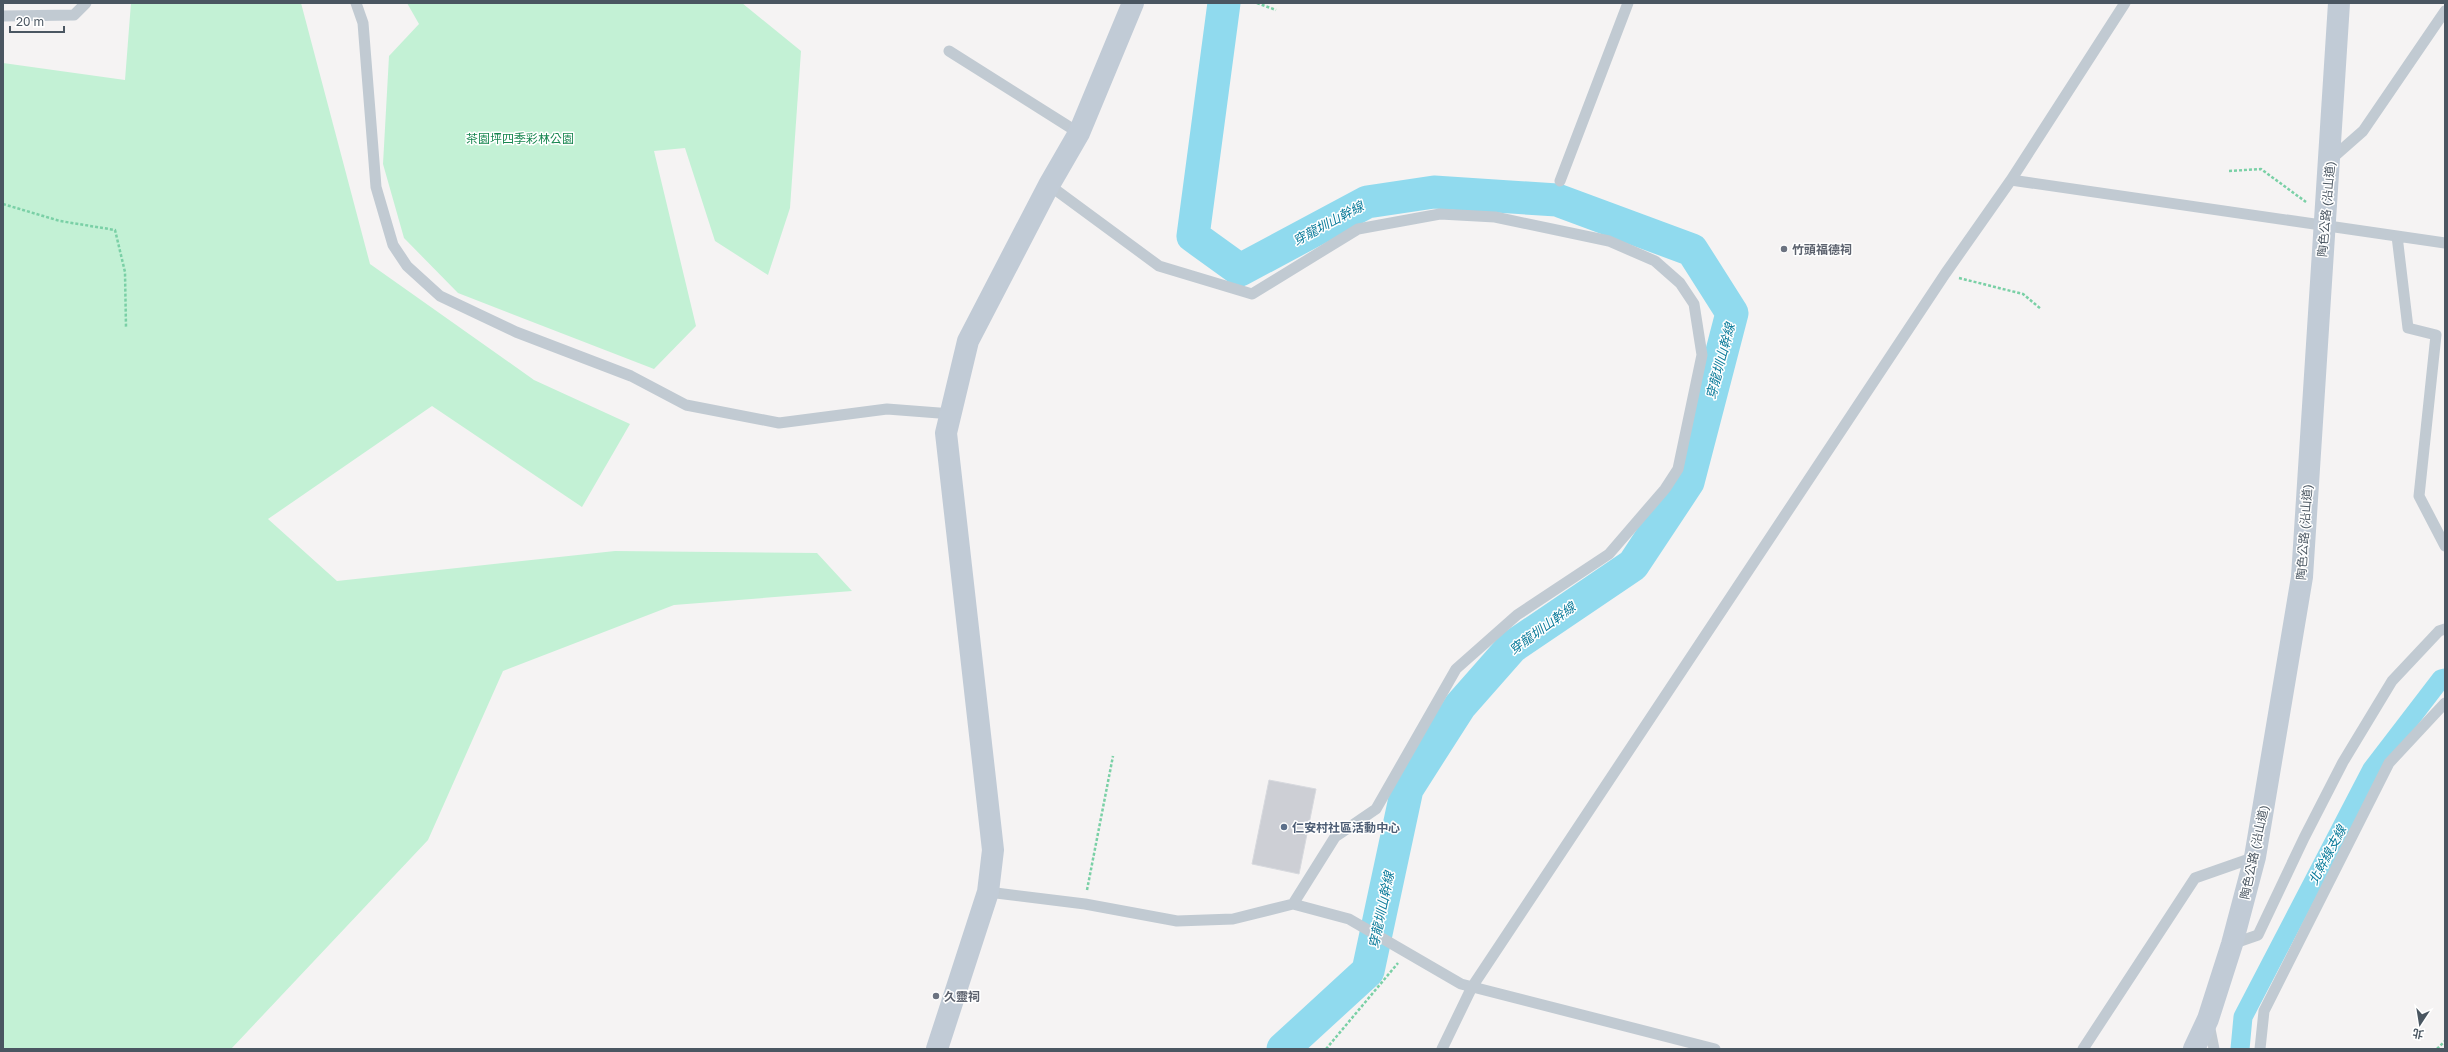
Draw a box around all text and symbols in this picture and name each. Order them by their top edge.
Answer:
scale bar [10,8,64,34]
text: 20 m [16,14,44,29]
park label: 茶園坪四季彩林公園 [466,131,574,146]
street label: 陶色公路 (沿山道) [2314,160,2338,258]
water label: 穿龍圳山幹線 [1290,197,1368,248]
place label: 竹頭福德祠 [1792,242,1852,257]
marker: 竹頭福德祠 [1779,244,1789,254]
water label: 穿龍圳山幹線 [1702,319,1738,401]
street label: 陶色公路 (沿山道) [2293,484,2315,580]
water label: 穿龍圳山幹線 [1506,597,1580,657]
street label: 陶色公路 (沿山道) [2237,803,2271,901]
place label: 仁安村社區活動中心 [1292,820,1400,835]
water label: 北幹線支線 [2305,821,2350,887]
marker: 仁安村社區活動中心 [1279,822,1289,832]
water label: 穿龍圳山幹線 [1365,868,1397,950]
place label: 久靈祠 [944,989,980,1004]
marker: 久靈祠 [931,991,941,1001]
north arrow [2400,1004,2440,1044]
text: 北 [2411,1027,2425,1042]

